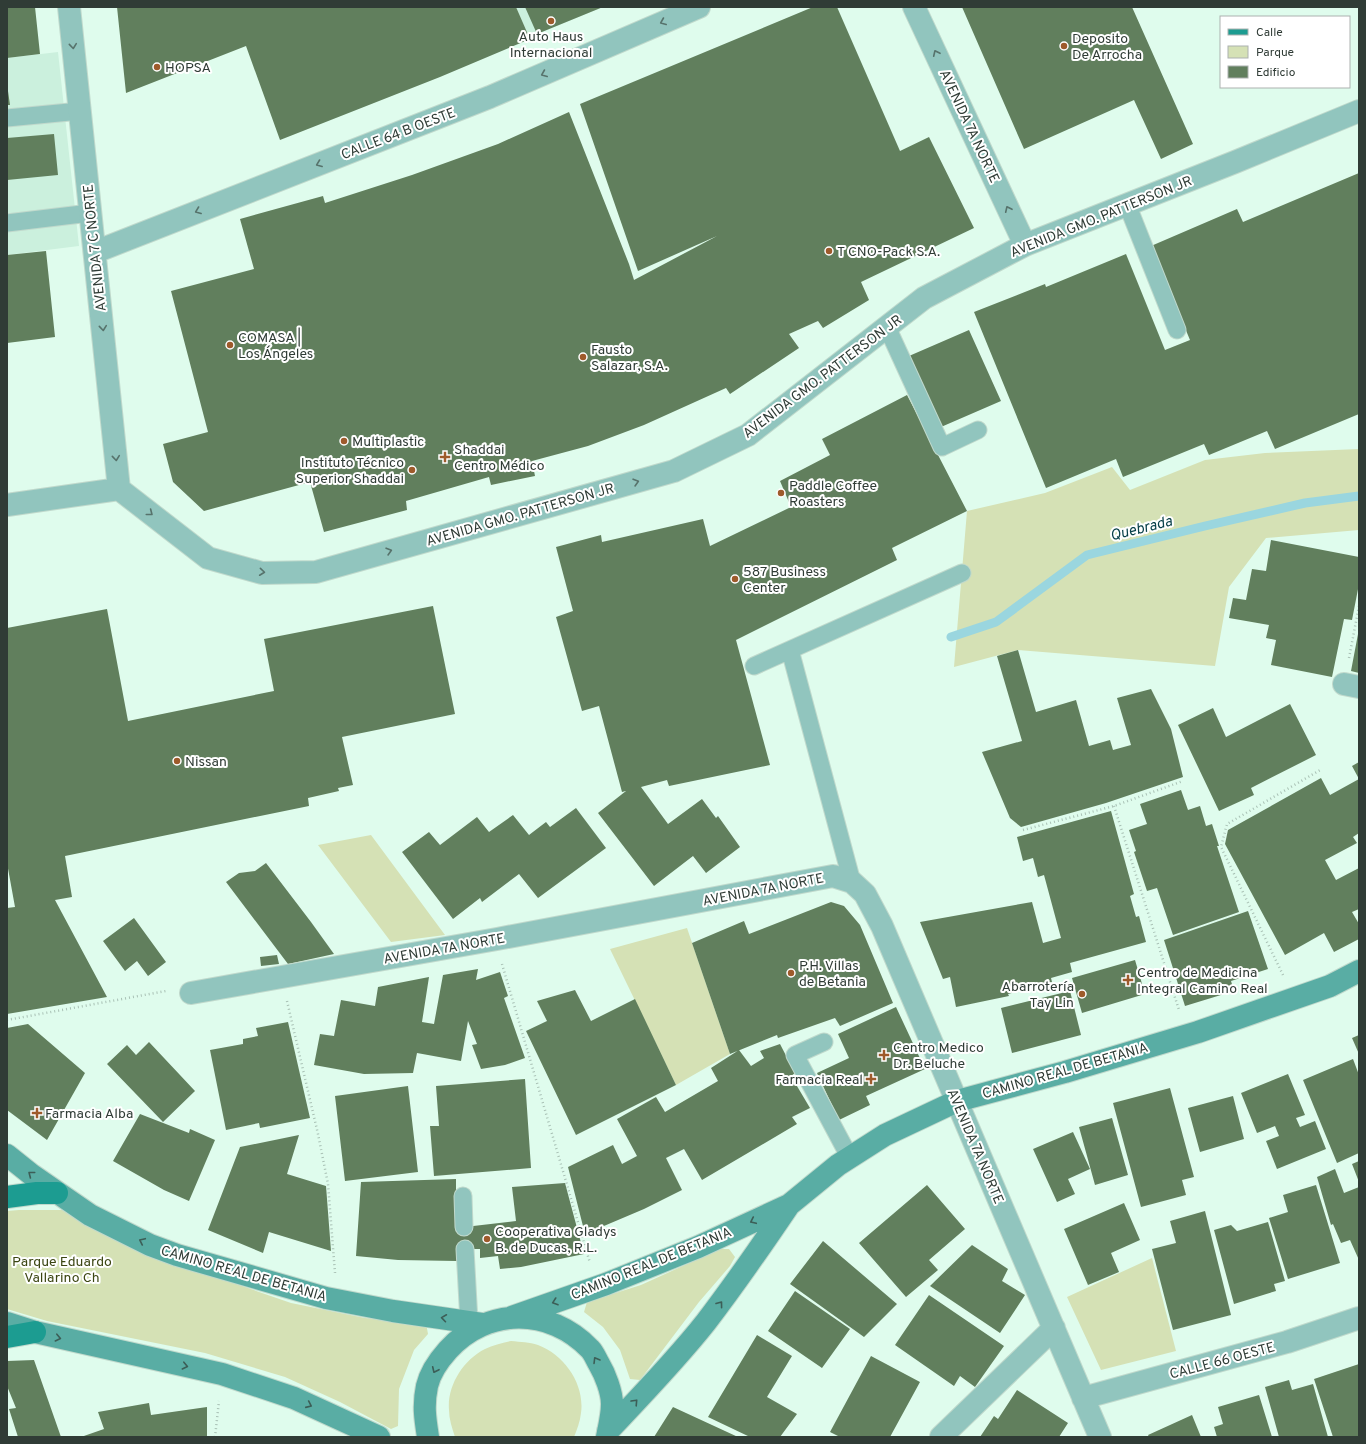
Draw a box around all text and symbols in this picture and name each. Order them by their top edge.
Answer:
marker: Auto Haus Internacional [546,16,556,26]
legend [1220,16,1350,88]
one-way arrow [660,18,667,26]
text: Calle [1256,25,1283,41]
place label: Auto Haus Internacional [510,29,592,62]
place label: Deposito De Arrocha [1072,31,1142,64]
marker: Deposito De Arrocha [1059,41,1069,51]
one-way arrow [68,43,77,49]
text: Parque [1256,45,1294,61]
one-way arrow [933,50,941,58]
place label: HOPSA [165,60,211,77]
marker: HOPSA [152,62,162,72]
text: Edificio [1256,65,1296,81]
street label: AVENIDA 7A NORTE [935,67,1002,186]
one-way arrow [540,69,548,77]
street label: CALLE 64 B OESTE [339,105,458,164]
one-way arrow [316,159,323,167]
street label: AVENIDA GMO. PATTERSON JR [1008,173,1195,262]
street label: AVENIDA 7 C NORTE [80,183,111,312]
one-way arrow [1005,206,1013,214]
one-way arrow [195,207,202,215]
place label: T CNO-Pack S.A. [837,244,940,261]
marker: T CNO-Pack S.A. [824,246,834,256]
street label: AVENIDA GMO. PATTERSON JR [740,312,906,443]
one-way arrow [98,325,107,331]
place label: COMASA | Los Ángeles [238,327,313,363]
marker: COMASA | Los Ángeles [225,340,235,350]
place label: Fausto Salazar, S.A. [591,342,668,375]
marker: Fausto Salazar, S.A. [578,352,588,362]
place label: Multiplastic [352,434,424,451]
marker: Multiplastic [339,436,349,446]
place label: Shaddai Centro Médico [454,442,545,475]
marker: Shaddai Centro Médico [439,451,451,463]
one-way arrow [111,455,120,461]
place label: Instituto Técnico Superior Shaddai [296,455,404,488]
marker: Instituto Técnico Superior Shaddai [407,465,417,475]
one-way arrow [632,478,639,487]
place label: Paddle Coffee Roasters [789,478,877,511]
street label: AVENIDA GMO. PATTERSON JR [424,480,616,550]
marker: Paddle Coffee Roasters [776,488,786,498]
one-way arrow [145,508,152,515]
water label: Quebrada [1108,513,1175,546]
one-way arrow [386,547,393,556]
place label: 587 Business Center [743,564,826,597]
one-way arrow [259,567,265,576]
marker: 587 Business Center [730,574,740,584]
place label: Nissan [185,754,227,771]
marker: Nissan [172,756,182,766]
street label: AVENIDA 7A NORTE [701,870,825,911]
street label: AVENIDA 7A NORTE [382,930,506,969]
place label: P.H. Villas de Betania [799,958,866,991]
place label: Centro de Medicina Integral Camino Real [1137,965,1268,998]
marker: P.H. Villas de Betania [786,968,796,978]
marker: Centro de Medicina Integral Camino Real [1122,974,1134,986]
place label: Abarrotería Tay Lin [1002,979,1074,1012]
marker: Abarrotería Tay Lin [1077,989,1087,999]
place label: Centro Medico Dr. Beluche [893,1040,984,1073]
street label: CAMINO REAL DE BETANIA [980,1040,1150,1103]
marker: Centro Medico Dr. Beluche [878,1049,890,1061]
place label: Farmacia Real [775,1072,863,1089]
marker: Farmacia Real [866,1074,876,1084]
street label: AVENIDA 7A NORTE [943,1087,1007,1207]
place label: Farmacia Alba [45,1106,133,1123]
marker: Farmacia Alba [32,1108,42,1118]
one-way arrow [28,1172,35,1179]
one-way arrow [750,1216,757,1224]
place label: Cooperativa Gladys B. de Ducas, R.L. [495,1224,617,1257]
street label: CAMINO REAL DE BETANIA [569,1224,734,1304]
marker: Cooperativa Gladys B. de Ducas, R.L. [482,1234,492,1244]
one-way arrow [139,1238,146,1246]
street label: CAMINO REAL DE BETANIA [159,1243,329,1306]
park label: Parque Eduardo Vallarino Ch [12,1254,112,1287]
one-way arrow [552,1297,559,1305]
one-way arrow [715,1301,722,1308]
one-way arrow [441,1314,447,1323]
one-way arrow [55,1333,61,1341]
street label: CALLE 66 OESTE [1168,1339,1277,1384]
one-way arrow [594,1357,601,1364]
one-way arrow [182,1362,188,1370]
one-way arrow [432,1365,440,1373]
one-way arrow [630,1399,638,1407]
one-way arrow [304,1400,312,1408]

